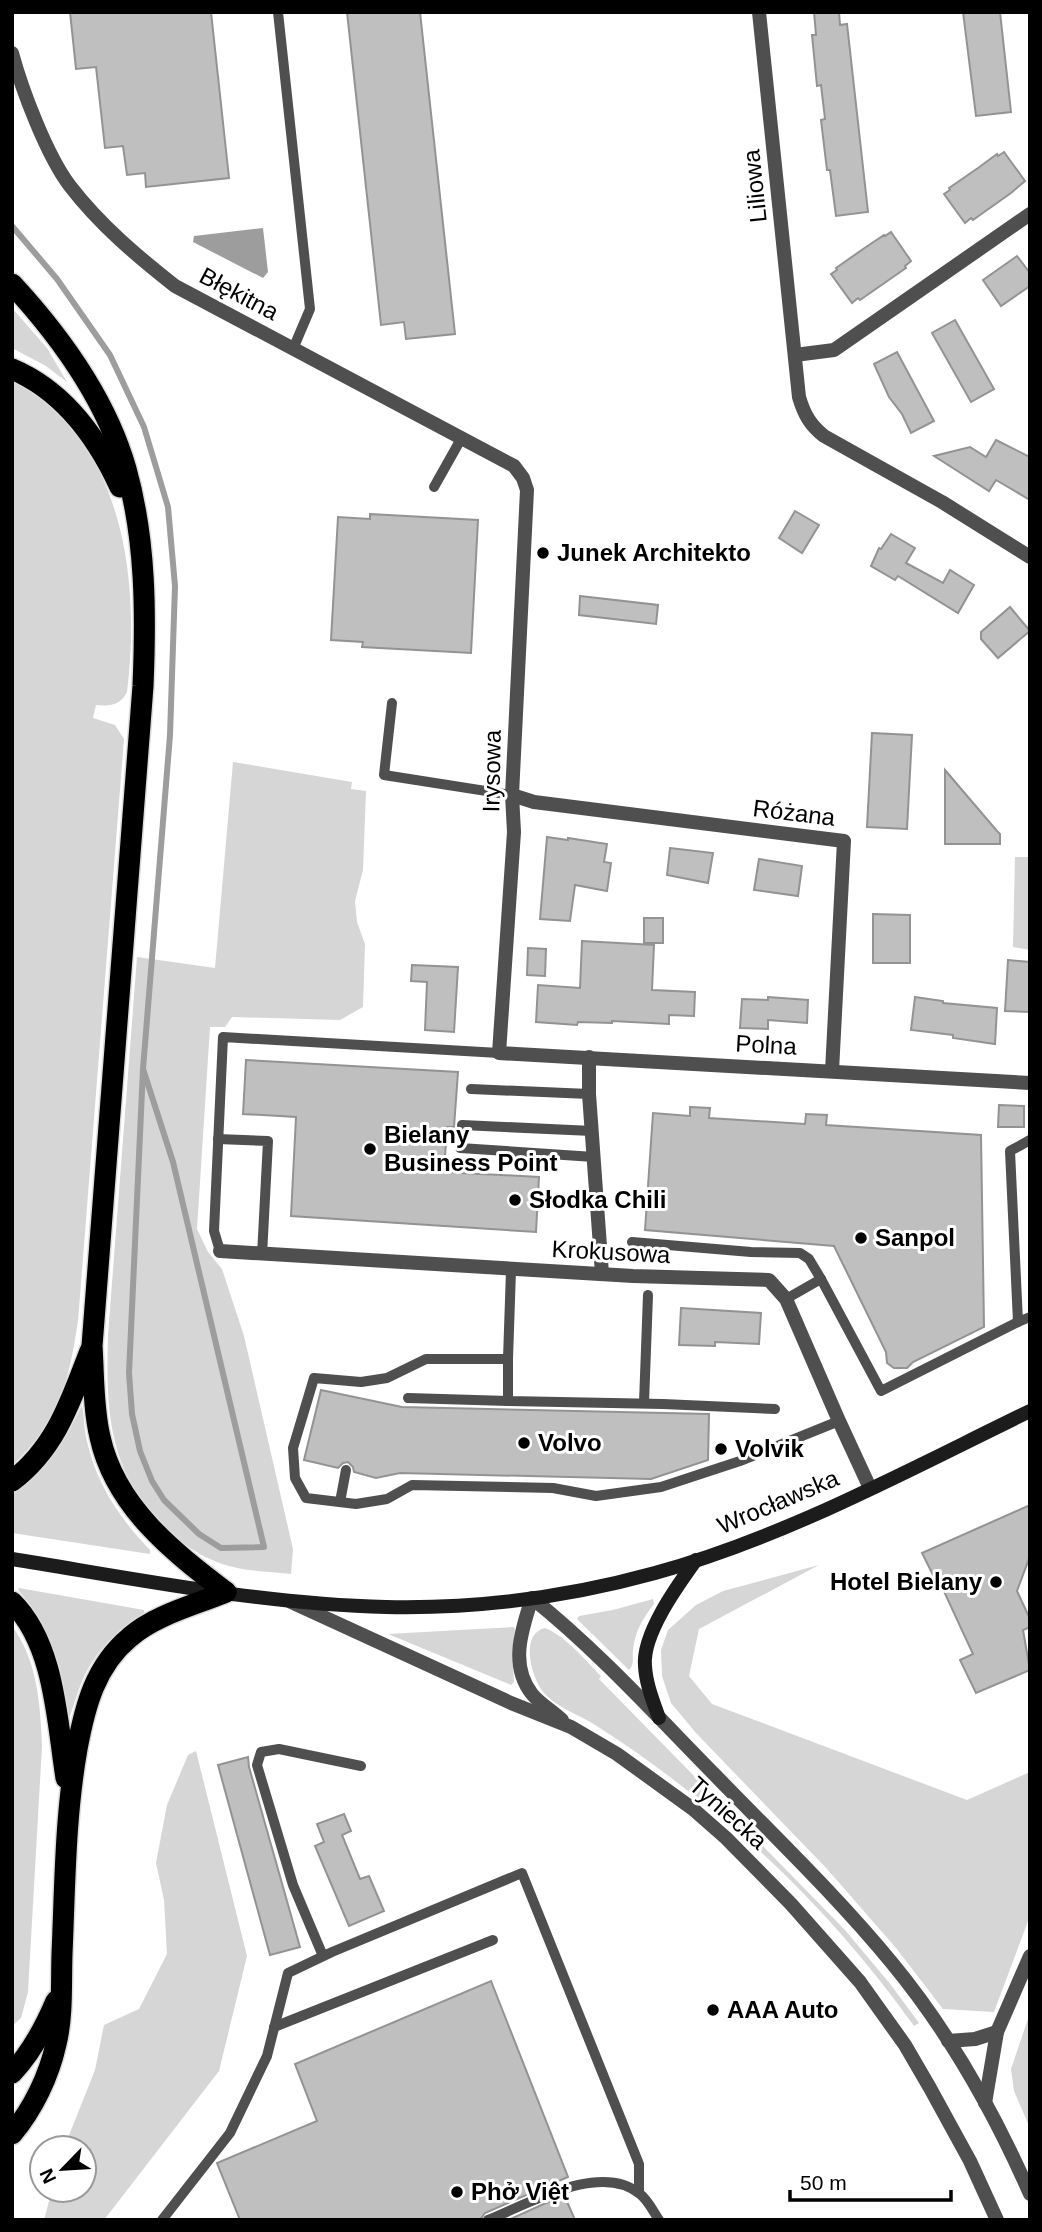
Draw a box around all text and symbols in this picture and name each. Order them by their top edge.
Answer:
street label: Liliowa [737,148,772,224]
street label: Błękitna [195,262,284,326]
place label: Junek Architekto [557,539,751,566]
marker: Junek Architekto [535,545,551,561]
street label: Irysowa [477,729,506,813]
street label: Różana [751,794,837,831]
street label: Polna [735,1029,798,1060]
place label: Bielany Business Point [384,1121,557,1176]
marker: Bielany Business Point [362,1141,378,1157]
place label: Słodka Chili [529,1186,666,1213]
marker: Słodka Chili [507,1192,523,1208]
place label: Sanpol [875,1224,955,1251]
marker: Sanpol [853,1230,869,1246]
street label: Krokusowa [551,1235,672,1268]
place label: Volvo [538,1429,602,1456]
marker: Volvo [516,1435,532,1451]
place label: Volvik [735,1435,805,1462]
marker: Volvik [713,1441,729,1457]
street label: Wrocławska [713,1464,843,1539]
place label: Hotel Bielany [830,1568,983,1595]
marker: Hotel Bielany [988,1574,1004,1590]
street label: Tyniecka [684,1771,773,1855]
place label: AAA Auto [727,1996,839,2023]
marker: AAA Auto [705,2002,721,2018]
north arrow [28,2134,98,2204]
scale bar [790,2158,951,2202]
text: N [36,2165,60,2187]
text: 50 m [800,2171,847,2194]
place label: Phở Việt [471,2178,569,2205]
marker: Phở Việt [449,2184,465,2200]

